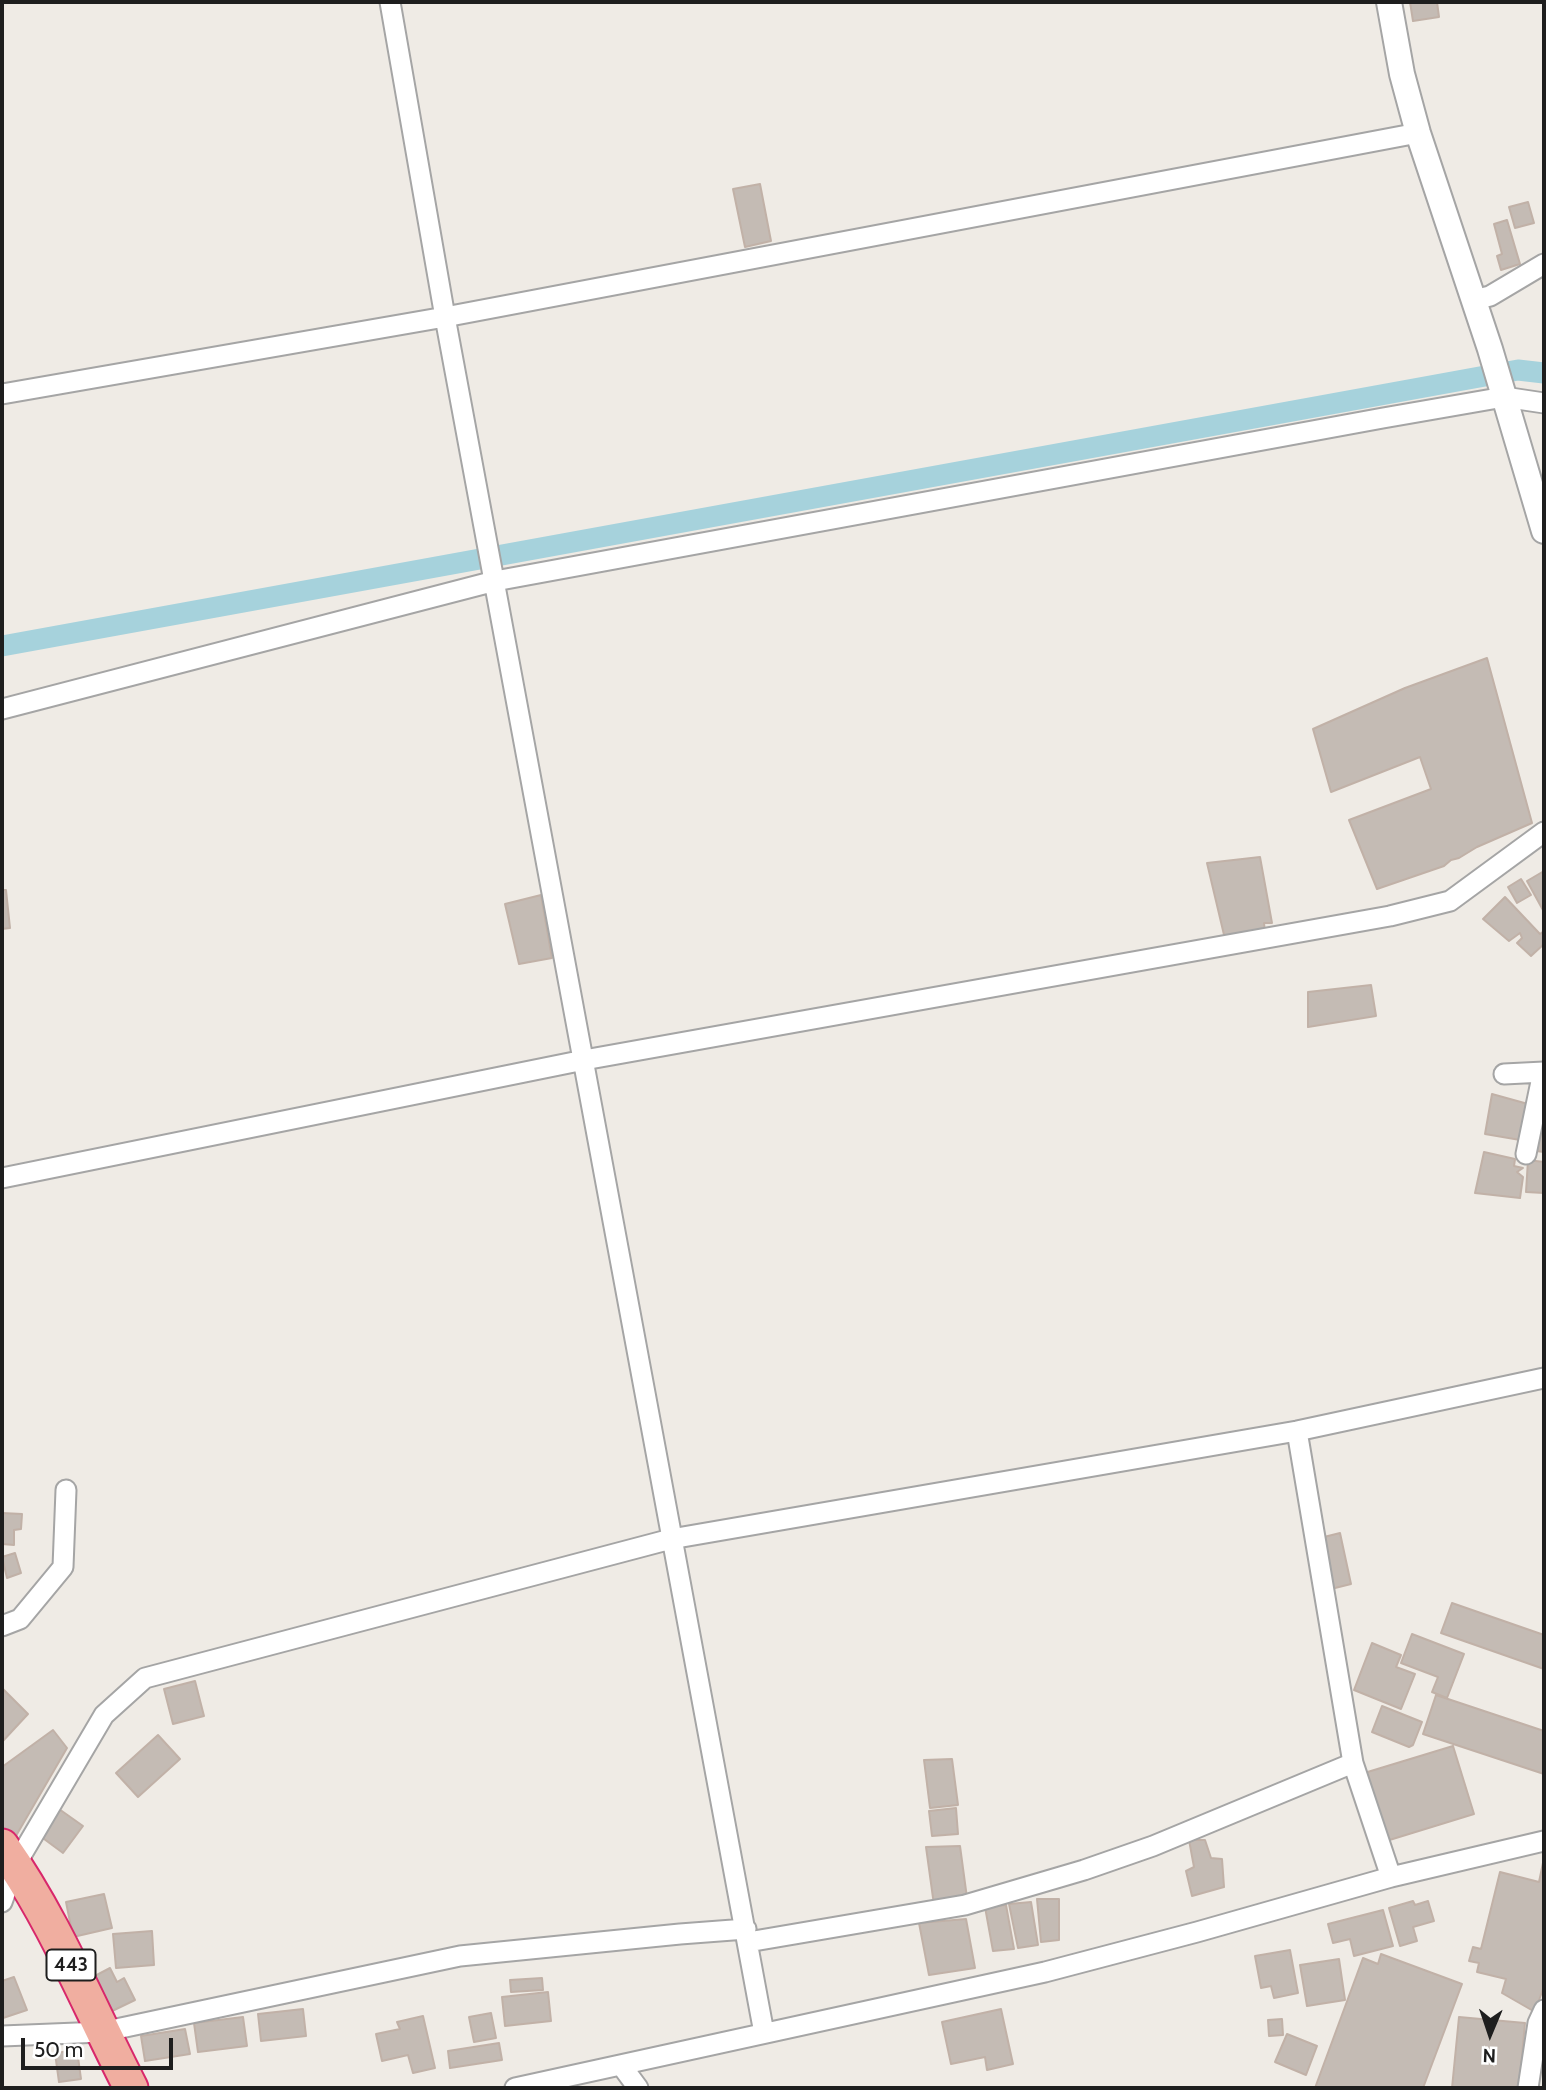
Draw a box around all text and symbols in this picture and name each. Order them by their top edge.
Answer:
road number: 443 [46,1950,96,1980]
north arrow [1455,1999,1525,2069]
scale bar [24,2024,177,2068]
text: 50 m [34,2037,83,2062]
text: N [1482,2044,1496,2067]

